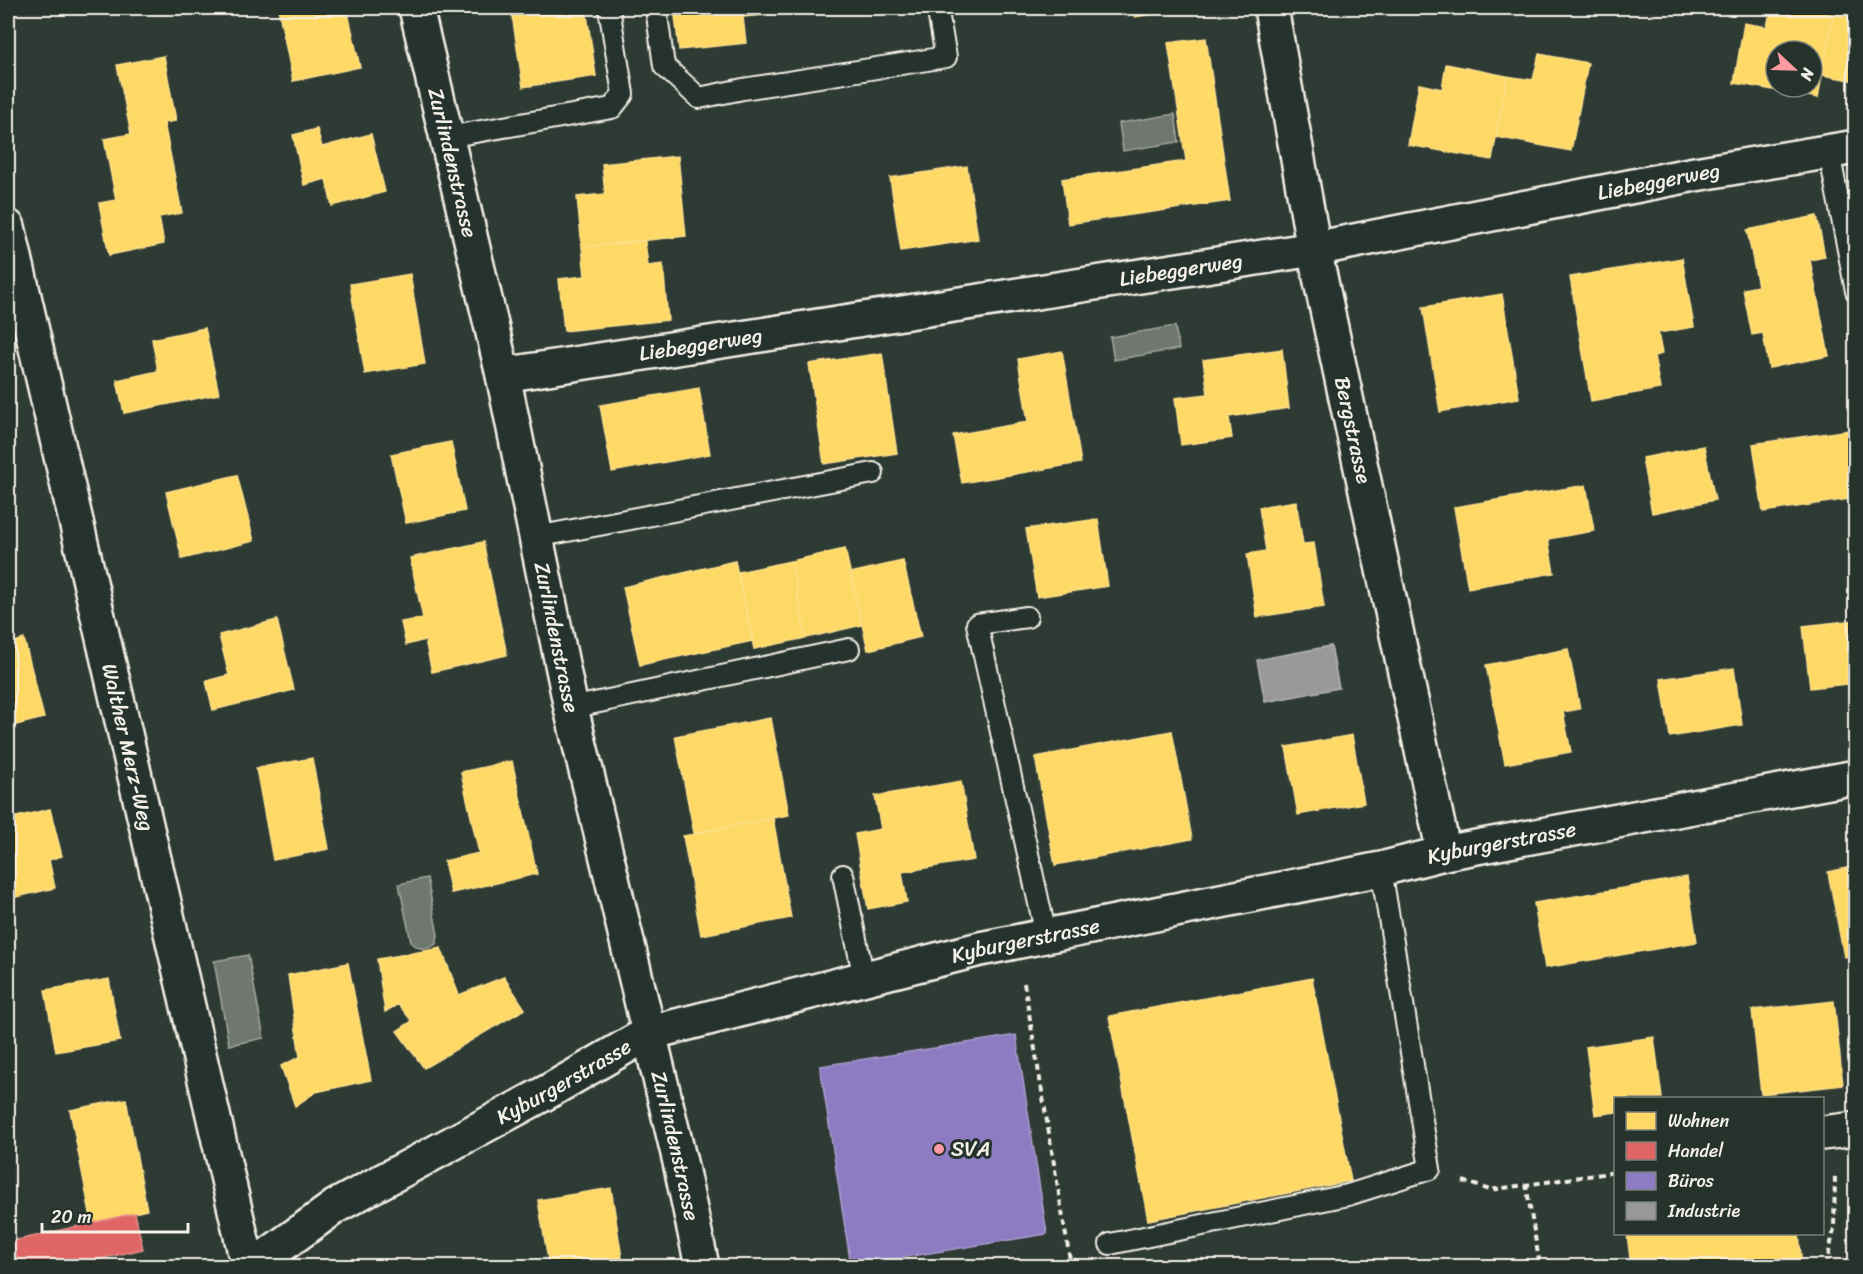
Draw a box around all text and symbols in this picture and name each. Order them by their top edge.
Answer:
north arrow [1764,39,1824,99]
text: N [1792,63,1823,86]
street label: Zurlindenstrasse [417,84,489,242]
street label: Liebeggerweg [1594,151,1723,212]
street label: Liebeggerweg [1116,241,1245,298]
street label: Liebeggerweg [636,316,765,373]
street label: Bergstrasse [1323,373,1383,487]
street label: Zurlindenstrasse [523,559,591,716]
street label: Walther Merz-Weg [90,660,166,835]
street label: Kyburgerstrasse [1423,810,1579,876]
street label: Kyburgerstrasse [947,906,1103,975]
street label: Kyburgerstrasse [489,1028,639,1135]
street label: Zurlindenstrasse [640,1067,711,1224]
legend [1614,1097,1824,1235]
text: Wohnen [1668,1105,1729,1137]
place label: SVA [951,1130,990,1168]
text: Handel [1668,1135,1724,1167]
marker: SVA [932,1142,946,1156]
text: Büros [1668,1165,1715,1197]
text: Industrie [1667,1195,1741,1227]
scale bar [42,1196,188,1234]
text: 20 m [51,1201,91,1233]

